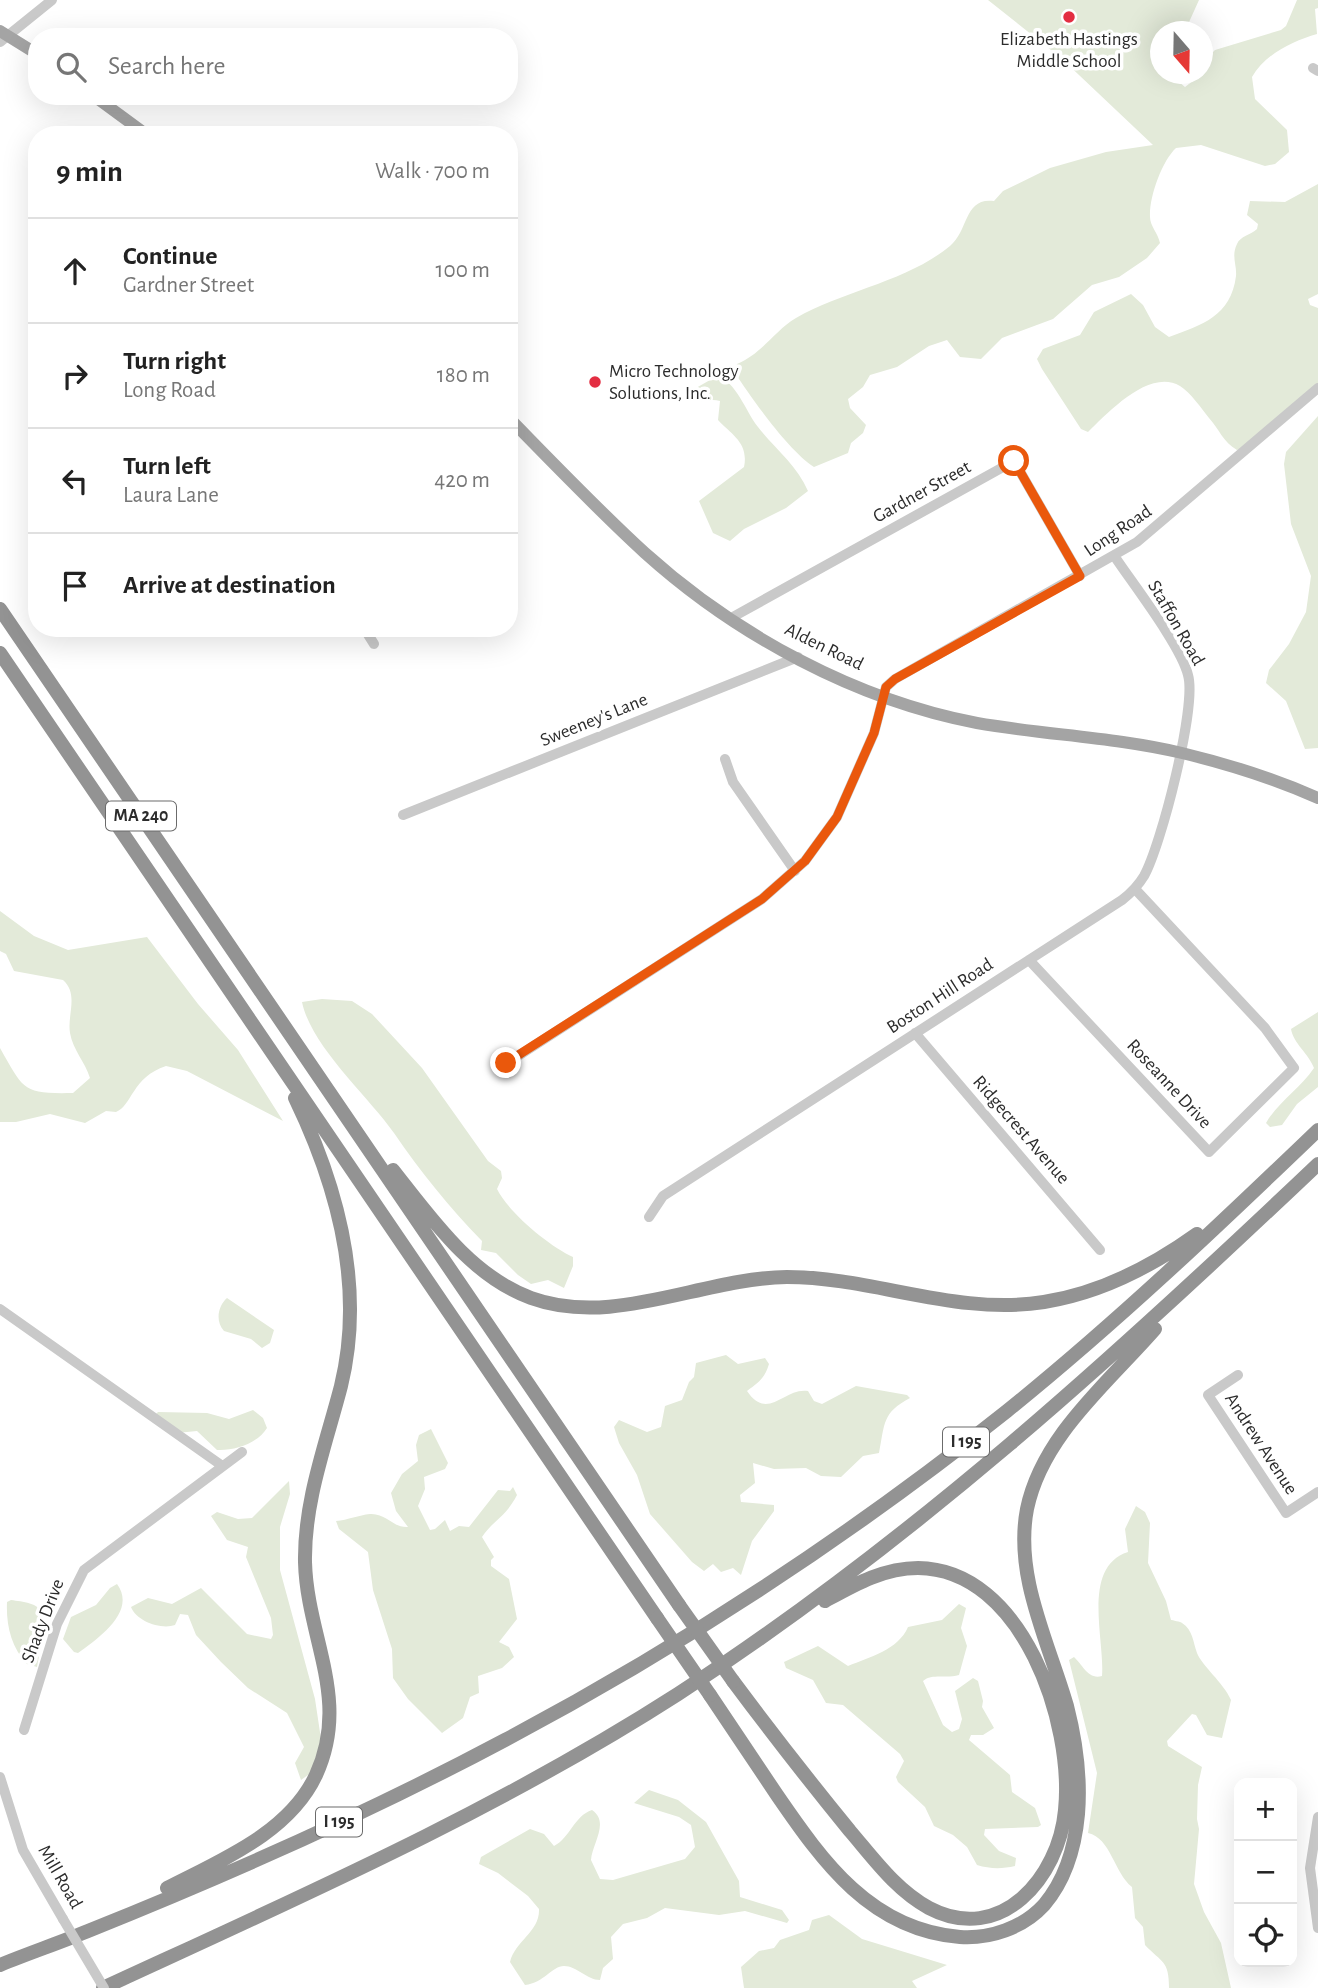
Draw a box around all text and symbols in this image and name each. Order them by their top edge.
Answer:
marker: Elizabeth Hastings Middle School [1061,9,1077,25]
north arrow [1150,21,1213,84]
search box [28,28,518,105]
place label: Elizabeth Hastings Middle School [1000,30,1138,71]
icon: search [52,48,90,86]
text: Search here [108,53,226,79]
text: 9 min [56,157,123,187]
text: Walk · 700 m [375,160,490,183]
text: Continue [123,243,218,269]
icon: ahead [56,252,94,290]
text: 100 m [436,259,490,282]
text: Gardner Street [123,274,254,297]
text: Turn right [123,348,226,374]
icon: right [56,357,94,395]
place label: Micro Technology Solutions, Inc. [609,362,739,403]
text: 180 m [437,364,490,387]
marker: Micro Technology Solutions, Inc. [587,374,603,390]
text: Long Road [123,379,216,402]
route start [998,445,1029,476]
text: Turn left [123,453,211,479]
street label: Gardner Street [870,457,974,527]
icon: left [56,462,94,500]
text: 420 m [434,469,490,492]
text: Laura Lane [123,484,219,507]
street label: Long Road [1081,502,1155,560]
icon: arrive [56,567,94,605]
text: Arrive at destination [123,572,336,598]
street label: Staffon Road [1144,577,1208,669]
street label: Alden Road [782,620,867,674]
street label: Sweeney's Lane [538,690,650,750]
road number: MA 240 [106,802,176,830]
street label: Boston Hill Road [884,955,997,1037]
street label: Roseanne Drive [1123,1036,1215,1132]
route end [490,1047,521,1078]
street label: Ridgecrest Avenue [969,1072,1073,1188]
street label: Andrew Avenue [1221,1390,1301,1498]
road number: I 195 [943,1428,989,1456]
street label: Shady Drive [18,1577,68,1665]
map controls [1234,1778,1297,1967]
button: + [1234,1778,1297,1841]
road number: I 195 [316,1808,362,1836]
button: − [1234,1841,1297,1904]
street label: Mill Road [34,1842,86,1912]
button: locate [1234,1904,1297,1967]

